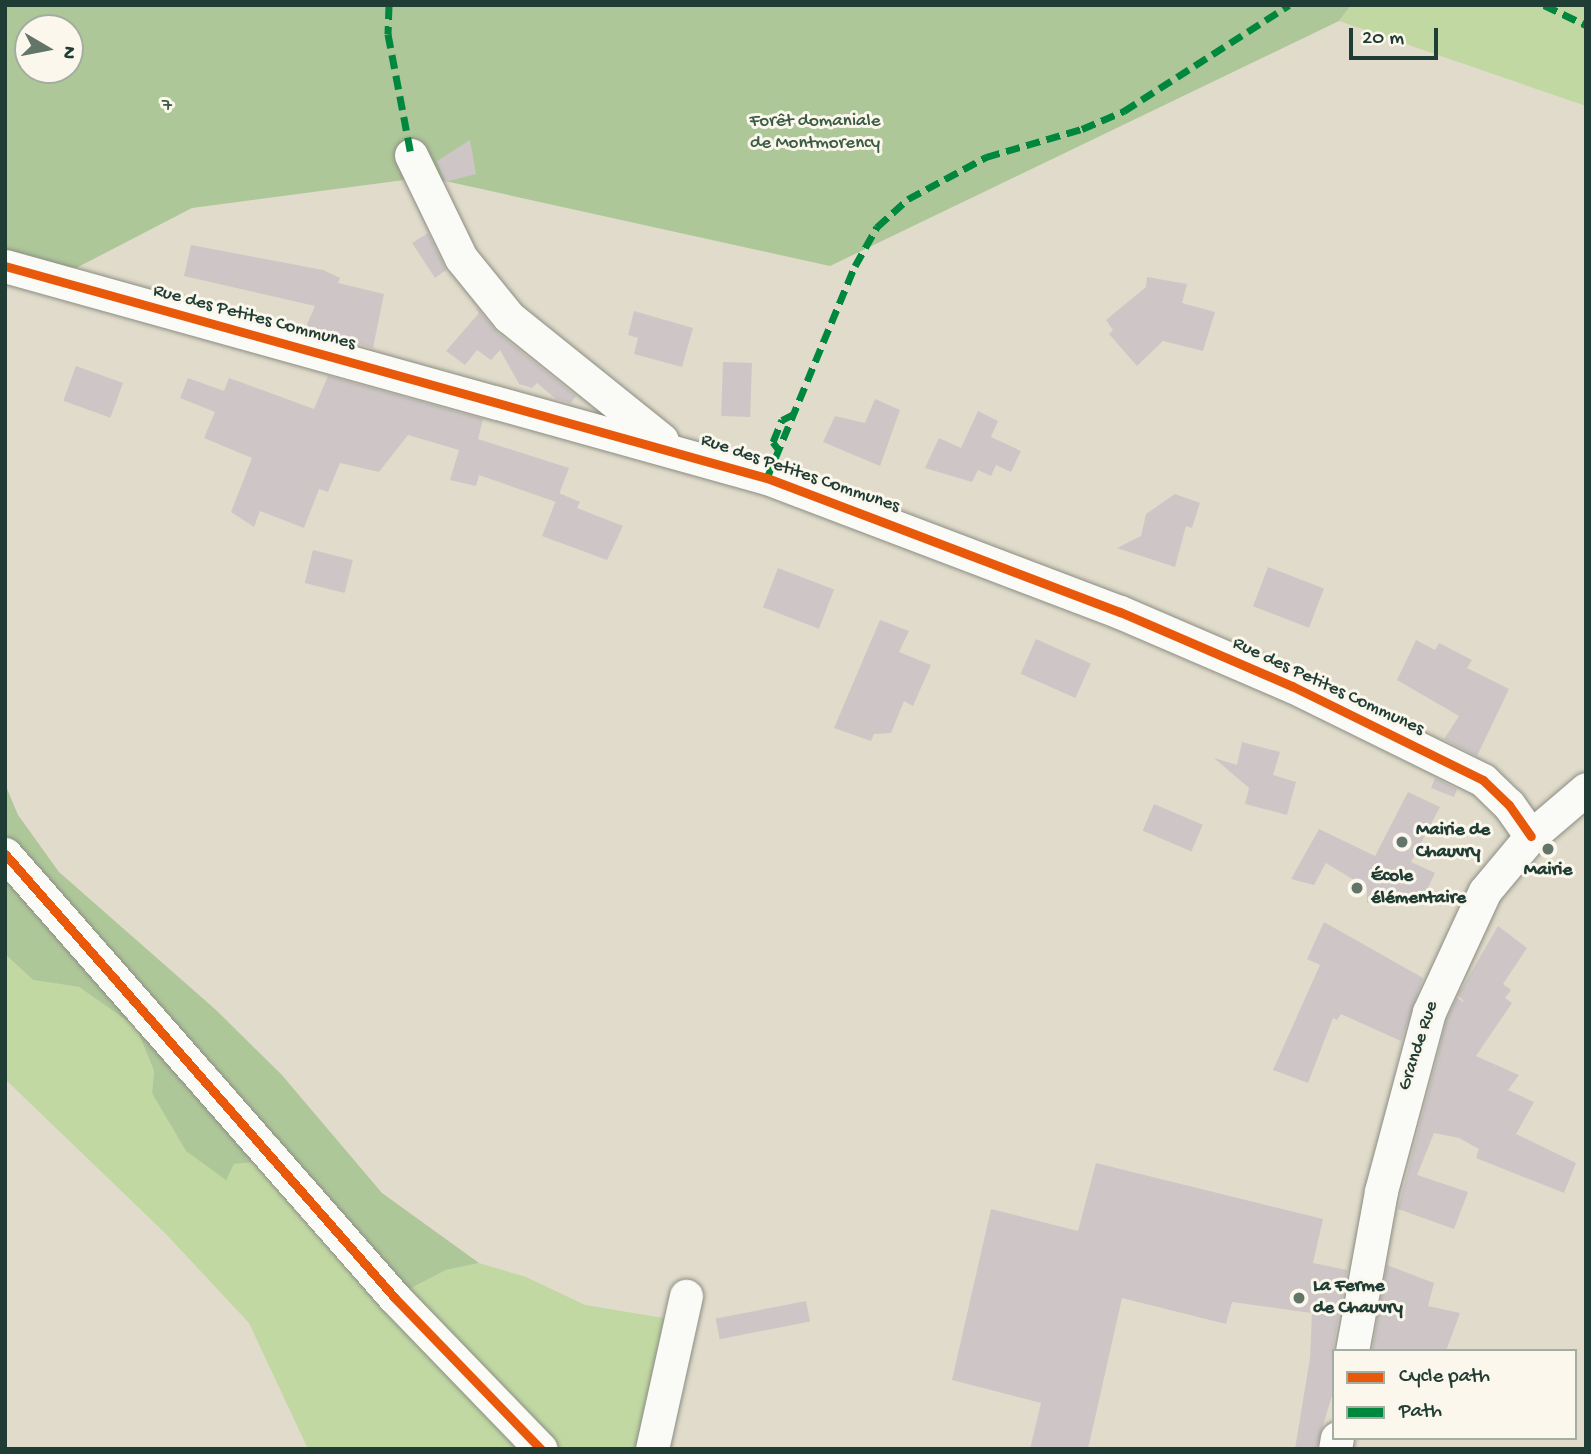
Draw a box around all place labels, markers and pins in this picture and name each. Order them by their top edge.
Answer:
place label: Mairie de Chauvry [1416,820,1490,864]
marker: Mairie de Chauvry [1394,834,1410,850]
marker: Mairie [1540,841,1556,857]
place label: Mairie [1524,860,1572,882]
place label: École élémentaire [1371,866,1466,910]
marker: École élémentaire [1349,880,1365,896]
place label: La Ferme de Chauvry [1313,1276,1403,1320]
marker: La Ferme de Chauvry [1291,1290,1307,1306]

